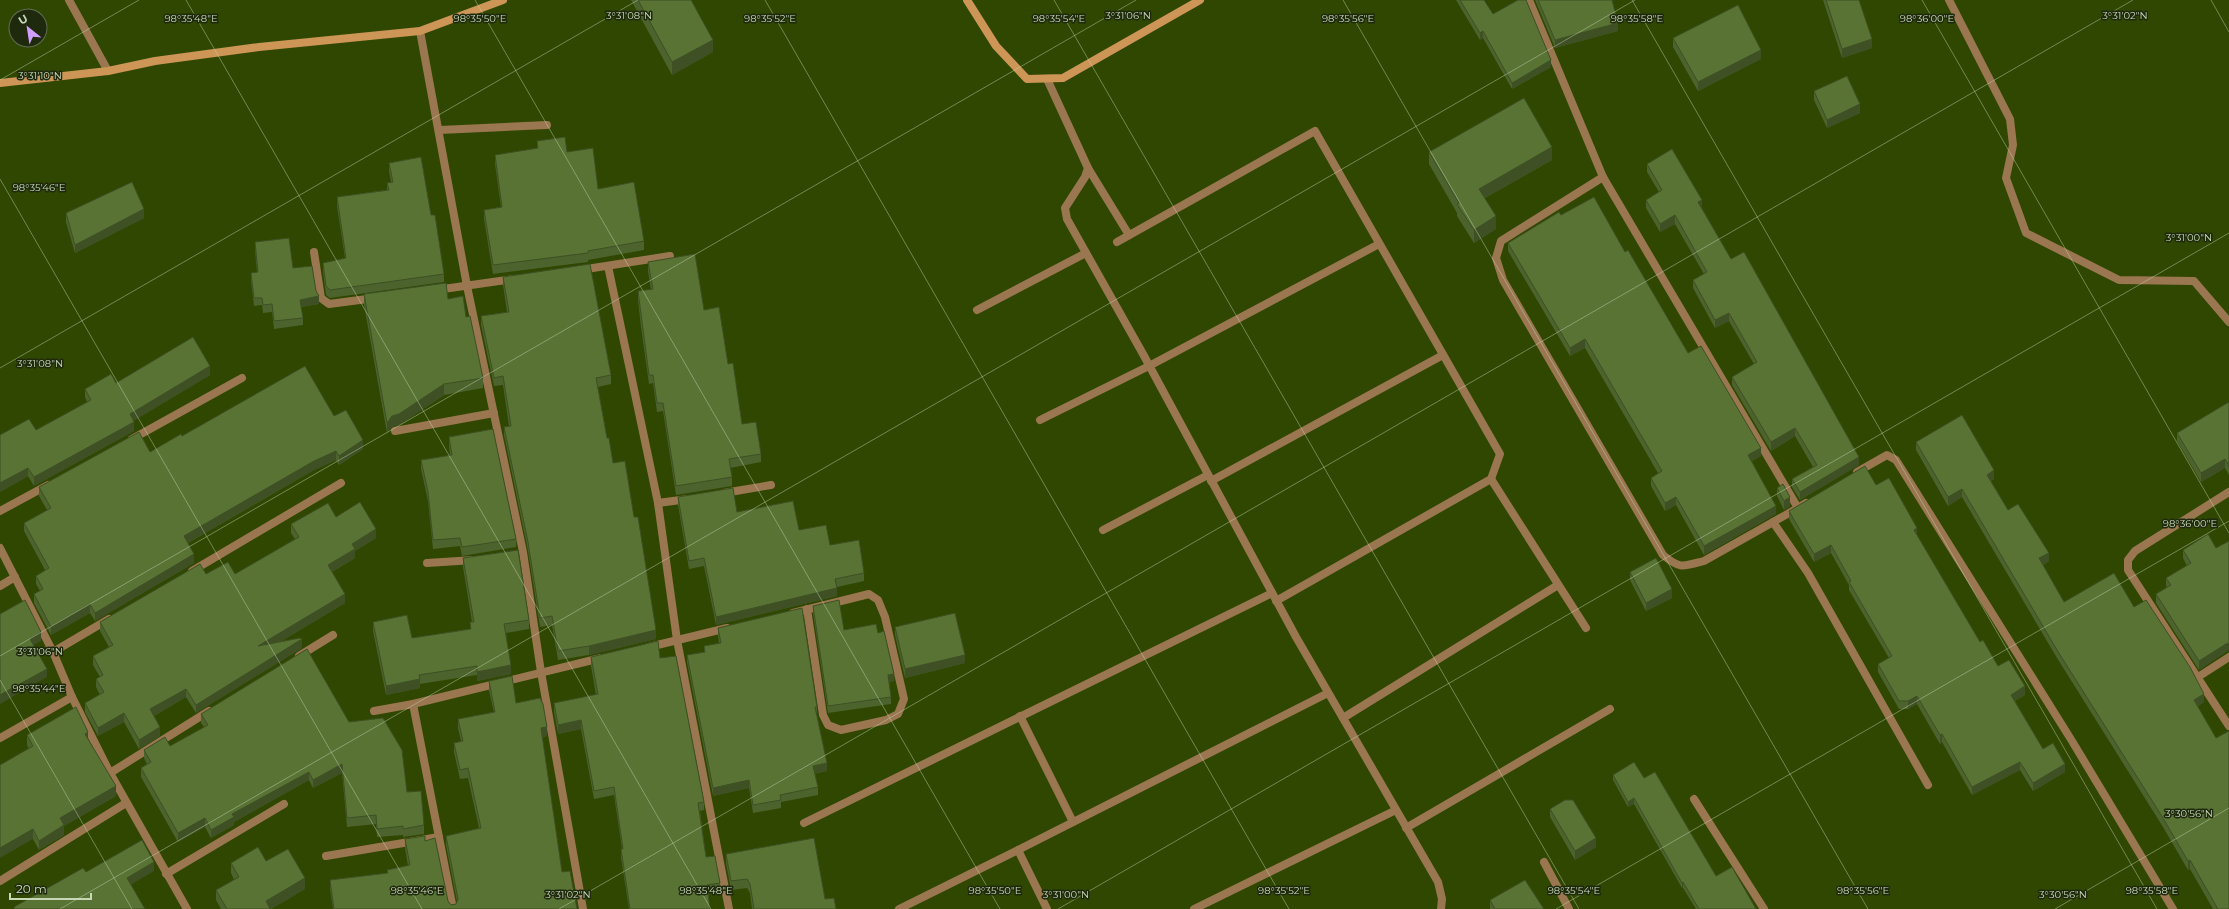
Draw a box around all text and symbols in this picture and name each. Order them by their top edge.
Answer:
north arrow [8,8,48,48]
text: 3°31'08"N [606,9,652,22]
text: 3°31'06"N [1105,9,1151,22]
text: 3°31'02"N [2102,9,2148,22]
text: U [16,11,30,28]
text: 98°35'48"E [164,12,218,25]
text: 98°35'50"E [454,12,507,25]
text: 98°35'52"E [744,12,796,25]
text: 98°35'54"E [1033,12,1086,25]
text: 98°35'56"E [1322,12,1374,25]
text: 98°35'58"E [1611,12,1664,25]
text: 98°36'00"E [1900,12,1954,25]
text: 3°31'10"N [18,69,62,82]
text: 98°35'46"E [13,181,66,194]
text: 3°31'00"N [2166,231,2212,244]
text: 3°31'08"N [17,357,63,370]
text: 98°36'00"E [2163,517,2217,530]
text: 3°31'06"N [17,645,63,658]
text: 98°35'44"E [13,682,66,695]
text: 3°30'56"N [2165,807,2213,820]
scale bar [10,875,91,901]
text: 20 m [16,881,47,896]
text: 98°35'46"E [391,884,444,897]
text: 98°35'48"E [679,884,733,897]
text: 98°35'50"E [969,884,1022,897]
text: 98°35'52"E [1258,884,1310,897]
text: 98°35'54"E [1548,884,1601,897]
text: 98°35'56"E [1837,884,1889,897]
text: 98°35'58"E [2126,884,2179,897]
text: 3°31'02"N [545,888,591,901]
text: 3°31'00"N [1043,888,1089,901]
text: 3°30'56"N [2039,888,2087,901]

